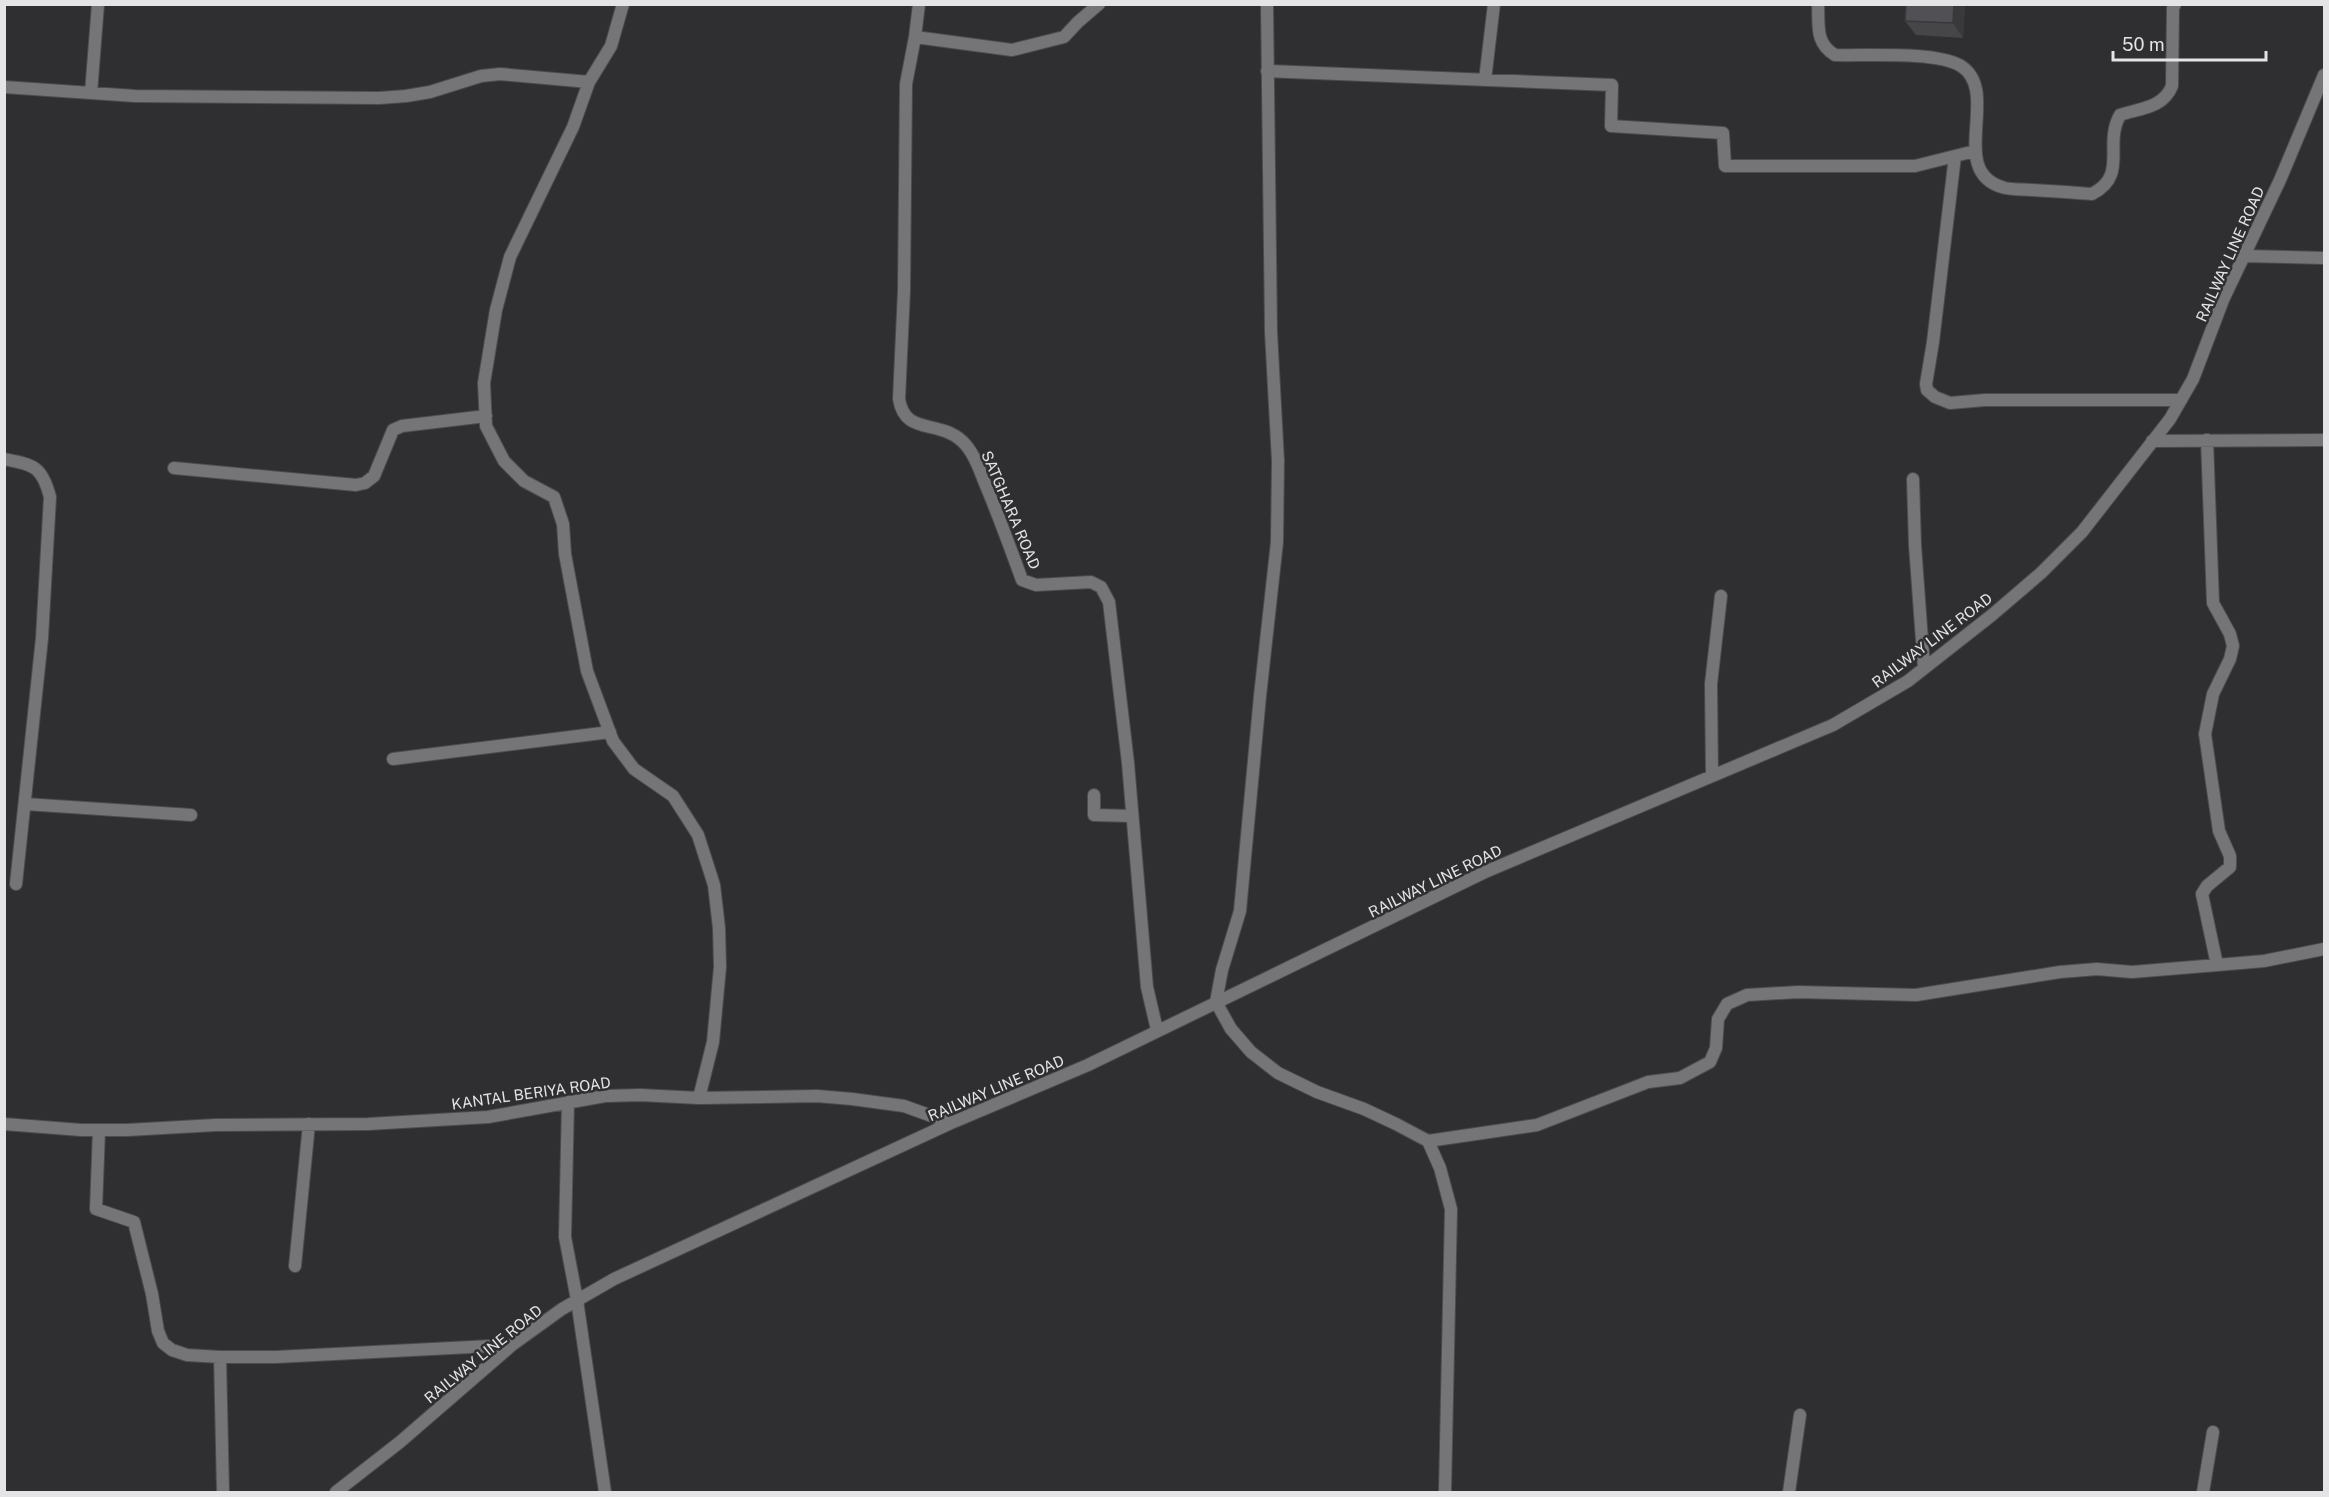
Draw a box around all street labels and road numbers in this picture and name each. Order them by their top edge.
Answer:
street label: RAILWAY LINE ROAD [2193,184,2267,324]
street label: SATGHARA ROAD [978,448,1044,572]
street label: RAILWAY LINE ROAD [1869,589,1995,691]
street label: RAILWAY LINE ROAD [1366,841,1504,921]
street label: RAILWAY LINE ROAD [925,1052,1067,1124]
street label: KANTAL BERIYA ROAD [450,1073,612,1113]
street label: RAILWAY LINE ROAD [421,1301,545,1407]

